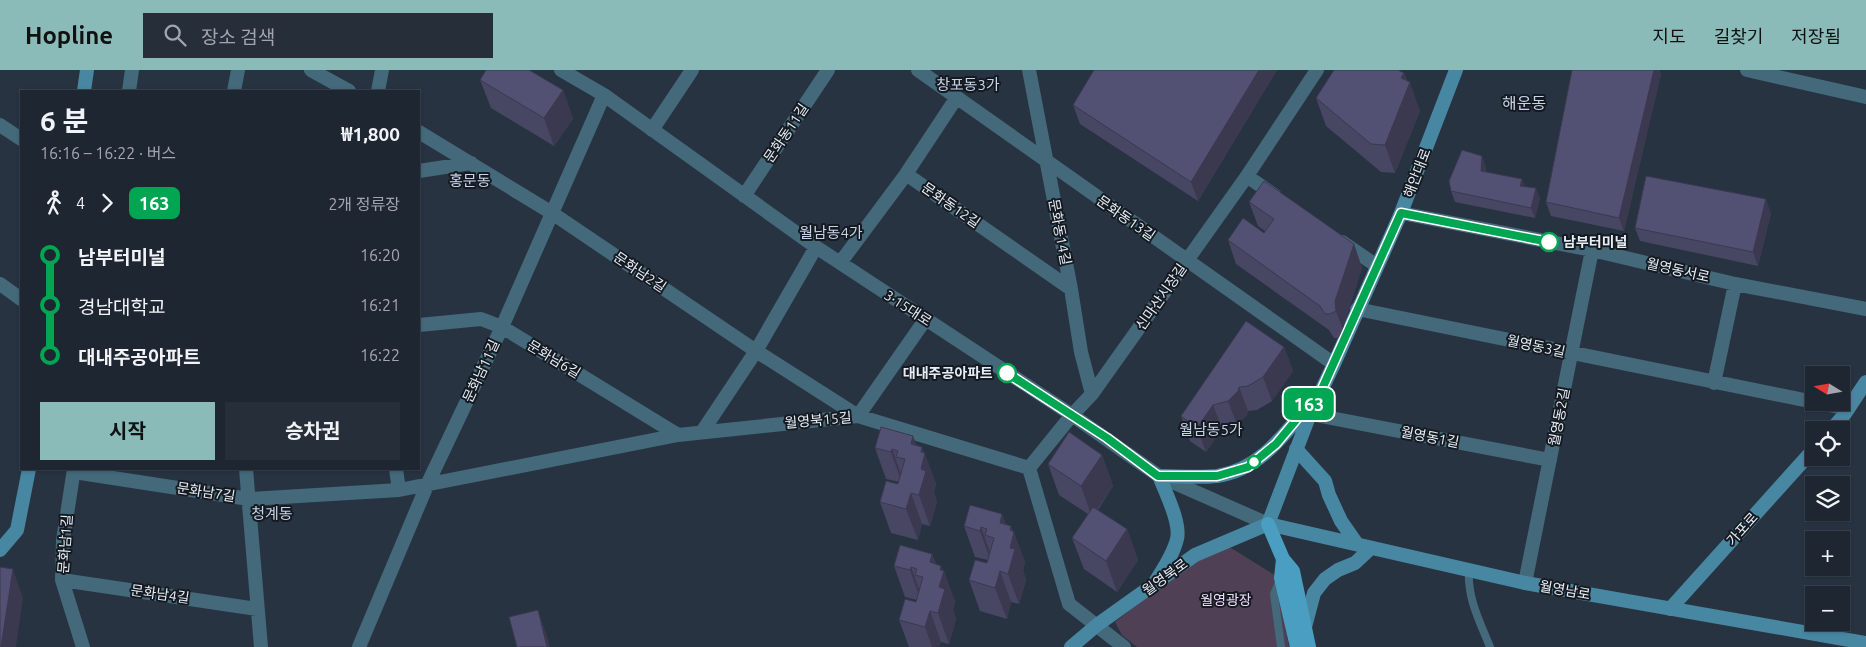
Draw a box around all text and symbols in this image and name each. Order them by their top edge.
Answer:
search box [143,13,493,58]
icon: search [161,21,189,49]
text: Hopline [25,22,113,49]
text: 장소 검색 [201,26,275,48]
text: 지도 [1653,26,1686,46]
text: 길찾기 [1714,26,1763,46]
text: 저장됨 [1791,26,1841,46]
district label: 창포동3가 [936,76,1000,93]
district label: 해운동 [1502,94,1546,112]
street label: 문화동11길 [761,101,811,165]
text: 6 분 [40,105,88,136]
text: ₩1,800 [341,123,400,145]
text: 16:16 – 16:22 · 버스 [40,144,176,162]
street label: 해안대로 [1400,146,1434,200]
district label: 홍문동 [449,172,491,189]
street label: 문화동12길 [919,179,983,231]
icon: walk [40,189,68,217]
icon: forward [93,189,121,217]
street label: 문화동13길 [1094,192,1158,244]
text: 163 [139,193,170,213]
text: 4 [76,194,85,212]
text: 2개 정류장 [328,195,400,213]
street label: 문화동14길 [1046,197,1074,267]
district label: 월남동4가 [799,224,863,241]
marker: 남부터미널 [1539,232,1559,252]
place label: 남부터미널 [1563,234,1627,250]
text: 남부터미널 [78,246,165,268]
text: 16:20 [360,246,400,264]
street label: 문화남2길 [611,249,669,295]
street label: 월영동서로 [1645,255,1711,285]
street label: 신마산시장길 [1132,261,1190,333]
street label: 3·15대로 [881,287,935,329]
text: 경남대학교 [78,296,165,318]
text: 16:21 [360,296,400,314]
street label: 월영동3길 [1505,332,1567,360]
street label: 문화남11길 [460,337,502,405]
street label: 문화남6길 [524,337,584,381]
text: 대내주공아파트 [78,346,200,368]
text: 16:22 [360,346,400,364]
marker: 대내주공아파트 [997,363,1017,383]
place label: 대내주공아파트 [903,365,993,381]
north arrow [1805,366,1850,411]
map controls [1805,366,1850,631]
street label: 월영동2길 [1545,386,1573,448]
line badge: 163 [1280,388,1338,420]
text: 163 [1294,394,1324,414]
button: 시작 [40,402,215,460]
button: 승차권 [225,402,400,460]
street label: 월영북15길 [784,409,852,431]
district label: 월남동5가 [1179,421,1243,438]
button: locate [1805,421,1850,466]
street label: 월영동1길 [1399,423,1461,451]
unlabelled marker [1247,455,1261,469]
button: layers [1805,476,1850,521]
street label: 문화남7길 [175,479,237,505]
district label: 청계동 [251,505,293,522]
street label: 가포로 [1723,509,1761,549]
street label: 문화남1길 [55,514,75,574]
button: + [1805,531,1850,576]
street label: 월영북로 [1139,555,1191,599]
street label: 월영남로 [1538,578,1592,602]
street label: 문화남4길 [129,582,191,606]
button: − [1805,586,1850,631]
park label: 월영광장 [1200,592,1252,608]

